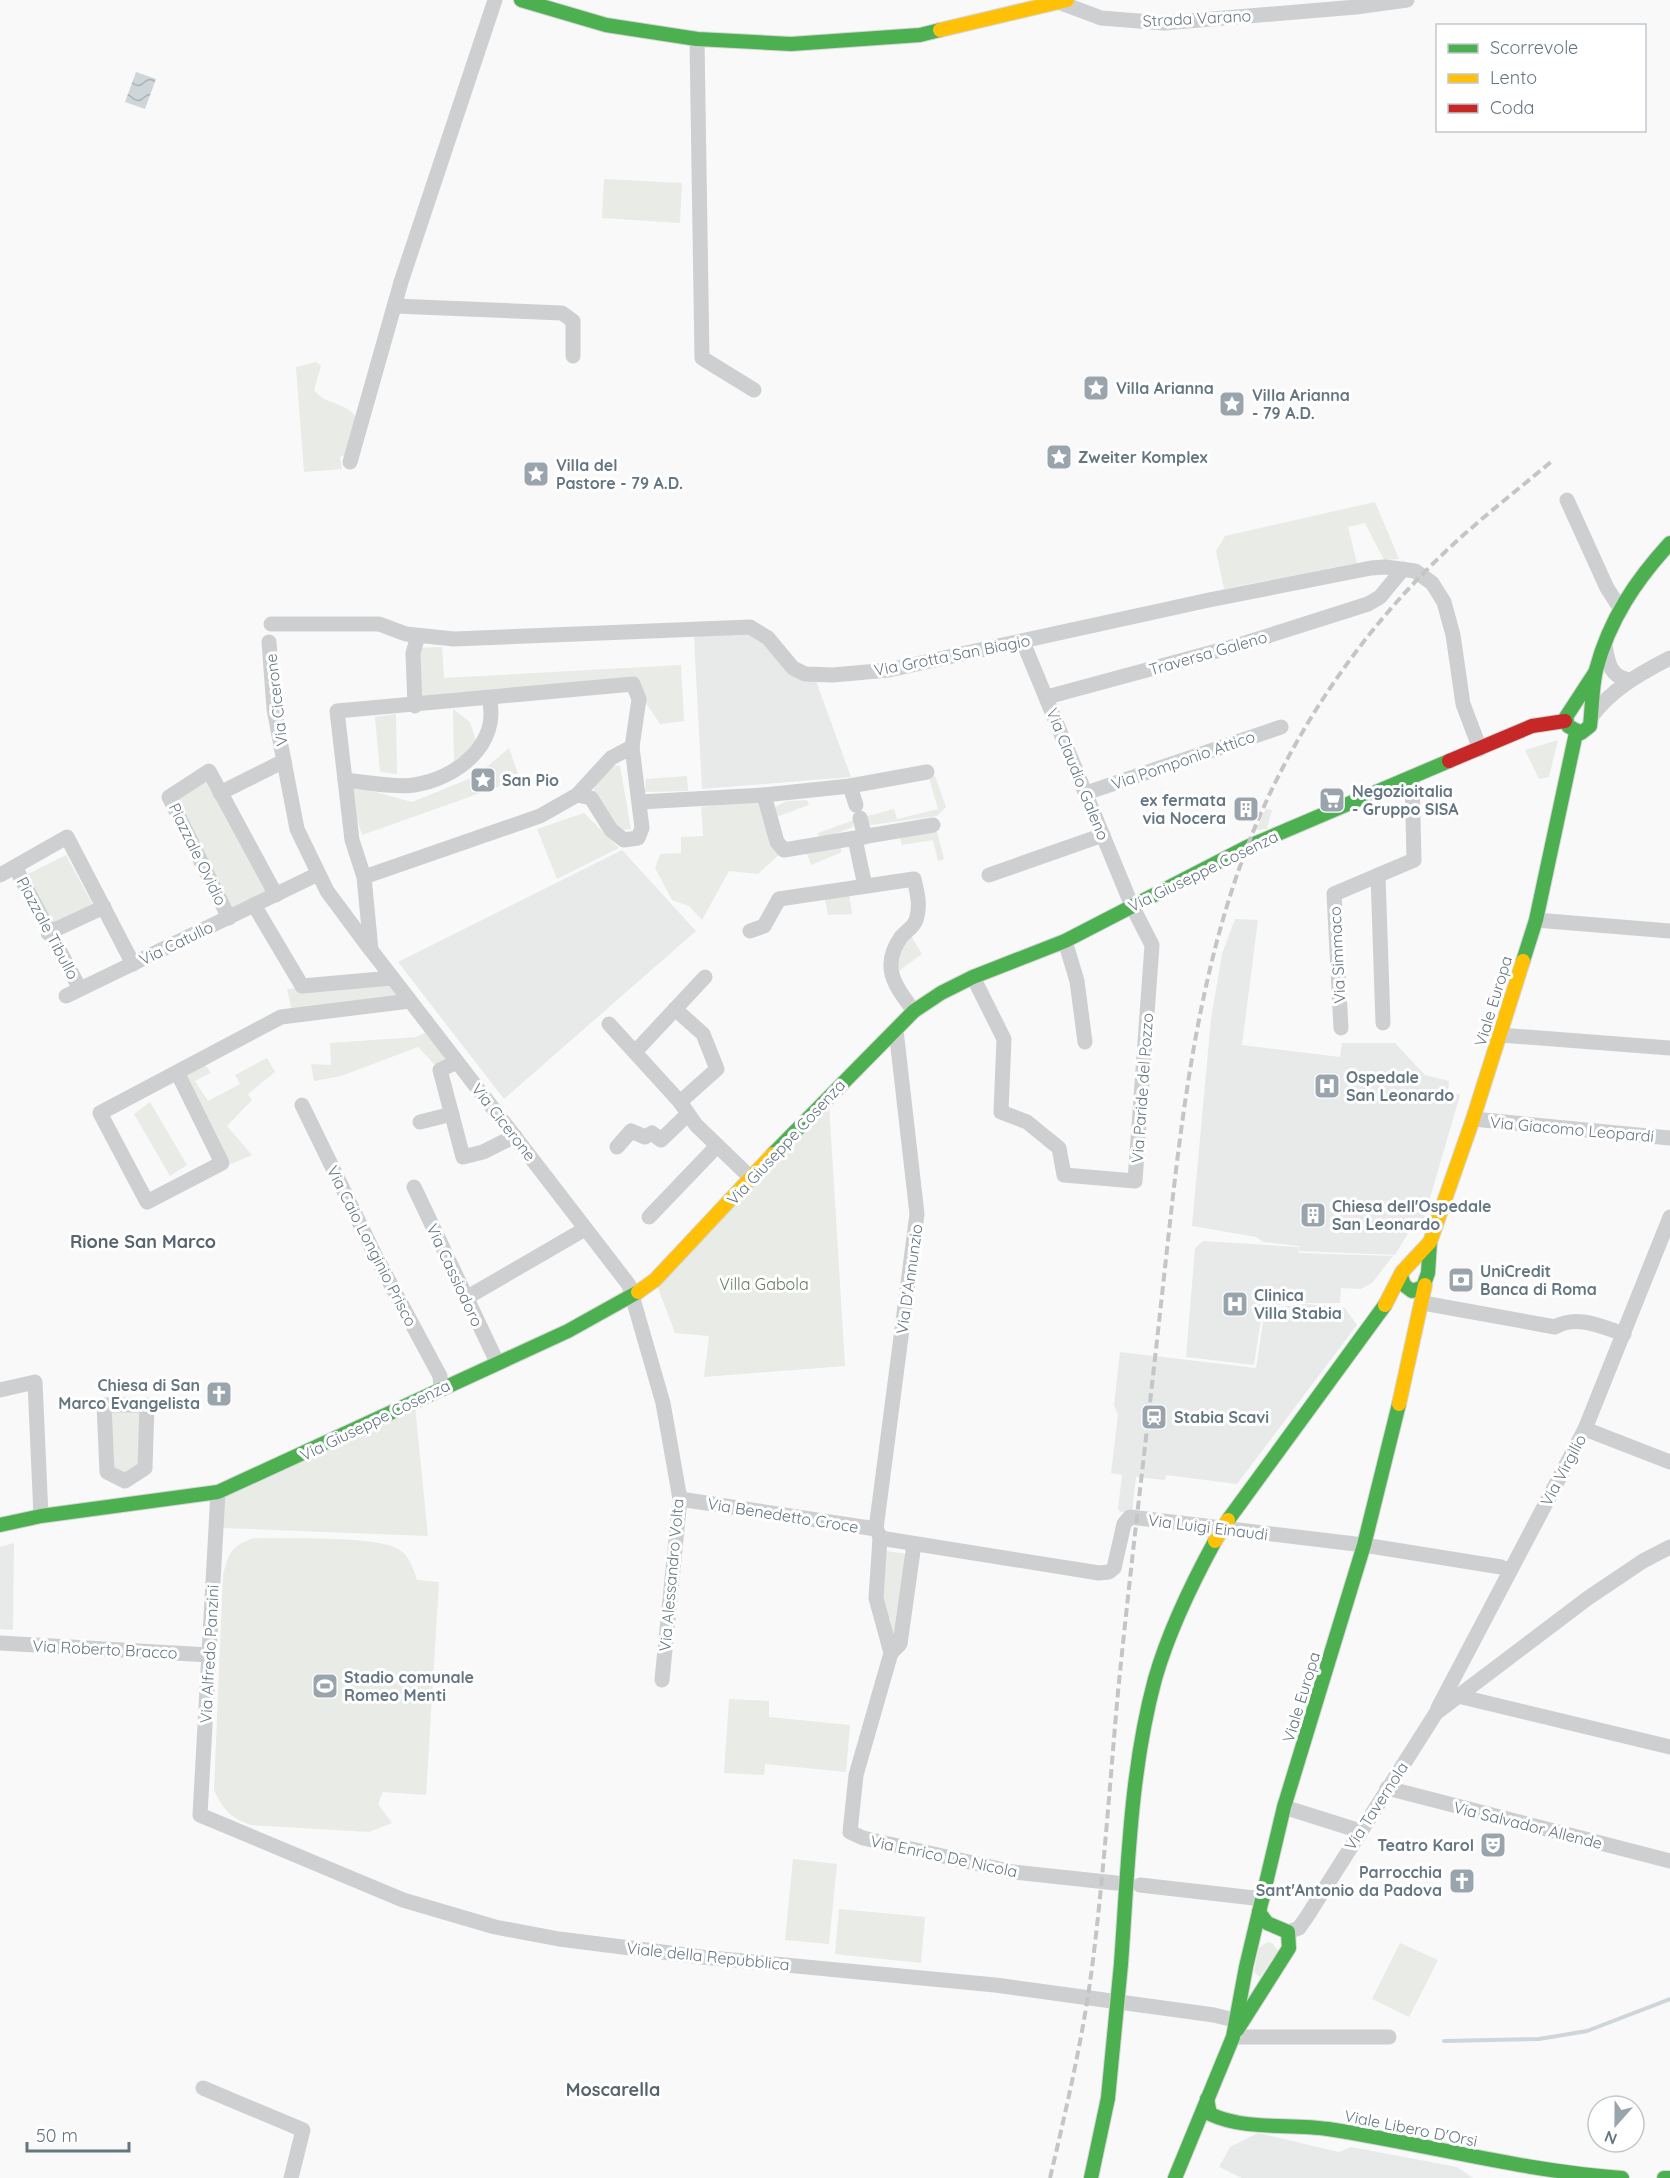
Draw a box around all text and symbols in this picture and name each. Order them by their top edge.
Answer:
street label: Strada Varano [1142,5,1252,31]
legend [1436,24,1646,132]
text: Scorrevole [1490,36,1578,59]
text: Lento [1490,66,1537,89]
text: Coda [1490,96,1534,119]
place icon: Villa Arianna [1081,373,1111,403]
place label: Villa Arianna [1116,378,1214,398]
place label: Villa Arianna - 79 A.D. [1252,385,1350,423]
place icon: Villa Arianna - 79 A.D. [1217,389,1247,419]
place icon: Zweiter Komplex [1044,442,1074,472]
place label: Zweiter Komplex [1078,447,1208,467]
place label: Villa del Pastore - 79 A.D. [556,455,683,493]
place icon: Villa del Pastore - 79 A.D. [521,459,551,489]
street label: Traversa Galeno [1147,627,1269,679]
street label: Via Grotta San Biagio [872,630,1032,680]
street label: Via Cicerone [260,653,292,747]
street label: Via Claudio Galeno [1042,705,1114,843]
street label: Via Pomponio Attico [1109,726,1257,794]
place icon: San Pio [468,765,498,795]
place label: San Pio [502,770,559,790]
place label: Negozioitalia - Gruppo SISA [1352,781,1459,819]
supermarket icon: Negozioitalia - Gruppo SISA [1317,785,1347,815]
place label: ex fermata via Nocera [1140,790,1226,828]
building icon: ex fermata via Nocera [1231,794,1261,824]
street label: Piazzale Ovidio [165,799,231,909]
street label: Via Giuseppe Cosenza [1125,826,1281,916]
street label: Piazzale Tibullo [13,873,83,983]
street label: Via Simmaco [1324,906,1350,1004]
street label: Via Catullo [136,917,216,969]
street label: Viale Europa [1470,953,1516,1049]
street label: Via Paride del Pozzo [1127,1012,1157,1164]
place label: Ospedale San Leonardo [1346,1067,1454,1105]
hospital icon: Ospedale San Leonardo [1312,1071,1342,1101]
street label: Via Giuseppe Cosenza [723,1075,849,1209]
street label: Via Cicerone [467,1079,541,1165]
street label: Via Giacomo Leopardi [1489,1112,1655,1146]
street label: Via Caio Longinio Prisco [323,1162,421,1330]
place label: Chiesa dell'Ospedale San Leonardo [1332,1196,1492,1234]
building icon: Chiesa dell'Ospedale San Leonardo [1298,1200,1328,1230]
street label: Via Cassiodoro [422,1220,488,1330]
street label: Via D'Annunzio [891,1223,927,1335]
district label: Rione San Marco [70,1230,216,1253]
place label: UniCredit Banca di Roma [1480,1261,1597,1299]
bank icon: UniCredit Banca di Roma [1446,1265,1476,1295]
park label: Villa Gabola [719,1274,809,1294]
place label: Clinica Villa Stabia [1254,1285,1342,1323]
hospital icon: Clinica Villa Stabia [1220,1289,1250,1319]
place label: Chiesa di San Marco Evangelista [58,1375,200,1413]
street label: Via Giuseppe Cosenza [297,1375,453,1465]
church icon: Chiesa di San Marco Evangelista [204,1379,234,1409]
station icon: Stabia Scavi [1139,1402,1169,1432]
place label: Stabia Scavi [1174,1407,1269,1427]
street label: Via Virgilio [1536,1431,1590,1509]
street label: Via Benedetto Croce [706,1493,860,1537]
street label: Via Alessandro Volta [654,1498,688,1652]
street label: Via Luigi Einaudi [1147,1510,1269,1544]
street label: Via Alfredo Panzini [195,1584,223,1724]
street label: Via Roberto Bracco [32,1635,178,1663]
street label: Viale Europa [1278,1649,1324,1745]
place label: Stadio comunale Romeo Menti [344,1667,474,1705]
sports icon: Stadio comunale Romeo Menti [310,1671,340,1701]
street label: Via Tavernola [1340,1758,1412,1854]
street label: Via Salvador Allende [1451,1797,1605,1853]
theatre icon: Teatro Karol [1478,1830,1508,1860]
street label: Via Enrico De Nicola [869,1831,1019,1881]
place label: Teatro Karol [1377,1835,1474,1855]
place label: Parrocchia Sant'Antonio da Padova [1256,1862,1442,1900]
church icon: Parrocchia Sant'Antonio da Padova [1447,1866,1477,1896]
street label: Viale della Repubblica [625,1937,791,1975]
district label: Moscarella [566,2078,660,2101]
north arrow [1586,2094,1646,2154]
street label: Viale Libero D'Orsi [1343,2105,1479,2151]
scale bar [27,2115,129,2153]
text: 50 m [36,2124,78,2147]
text: N [1602,2127,1620,2149]

